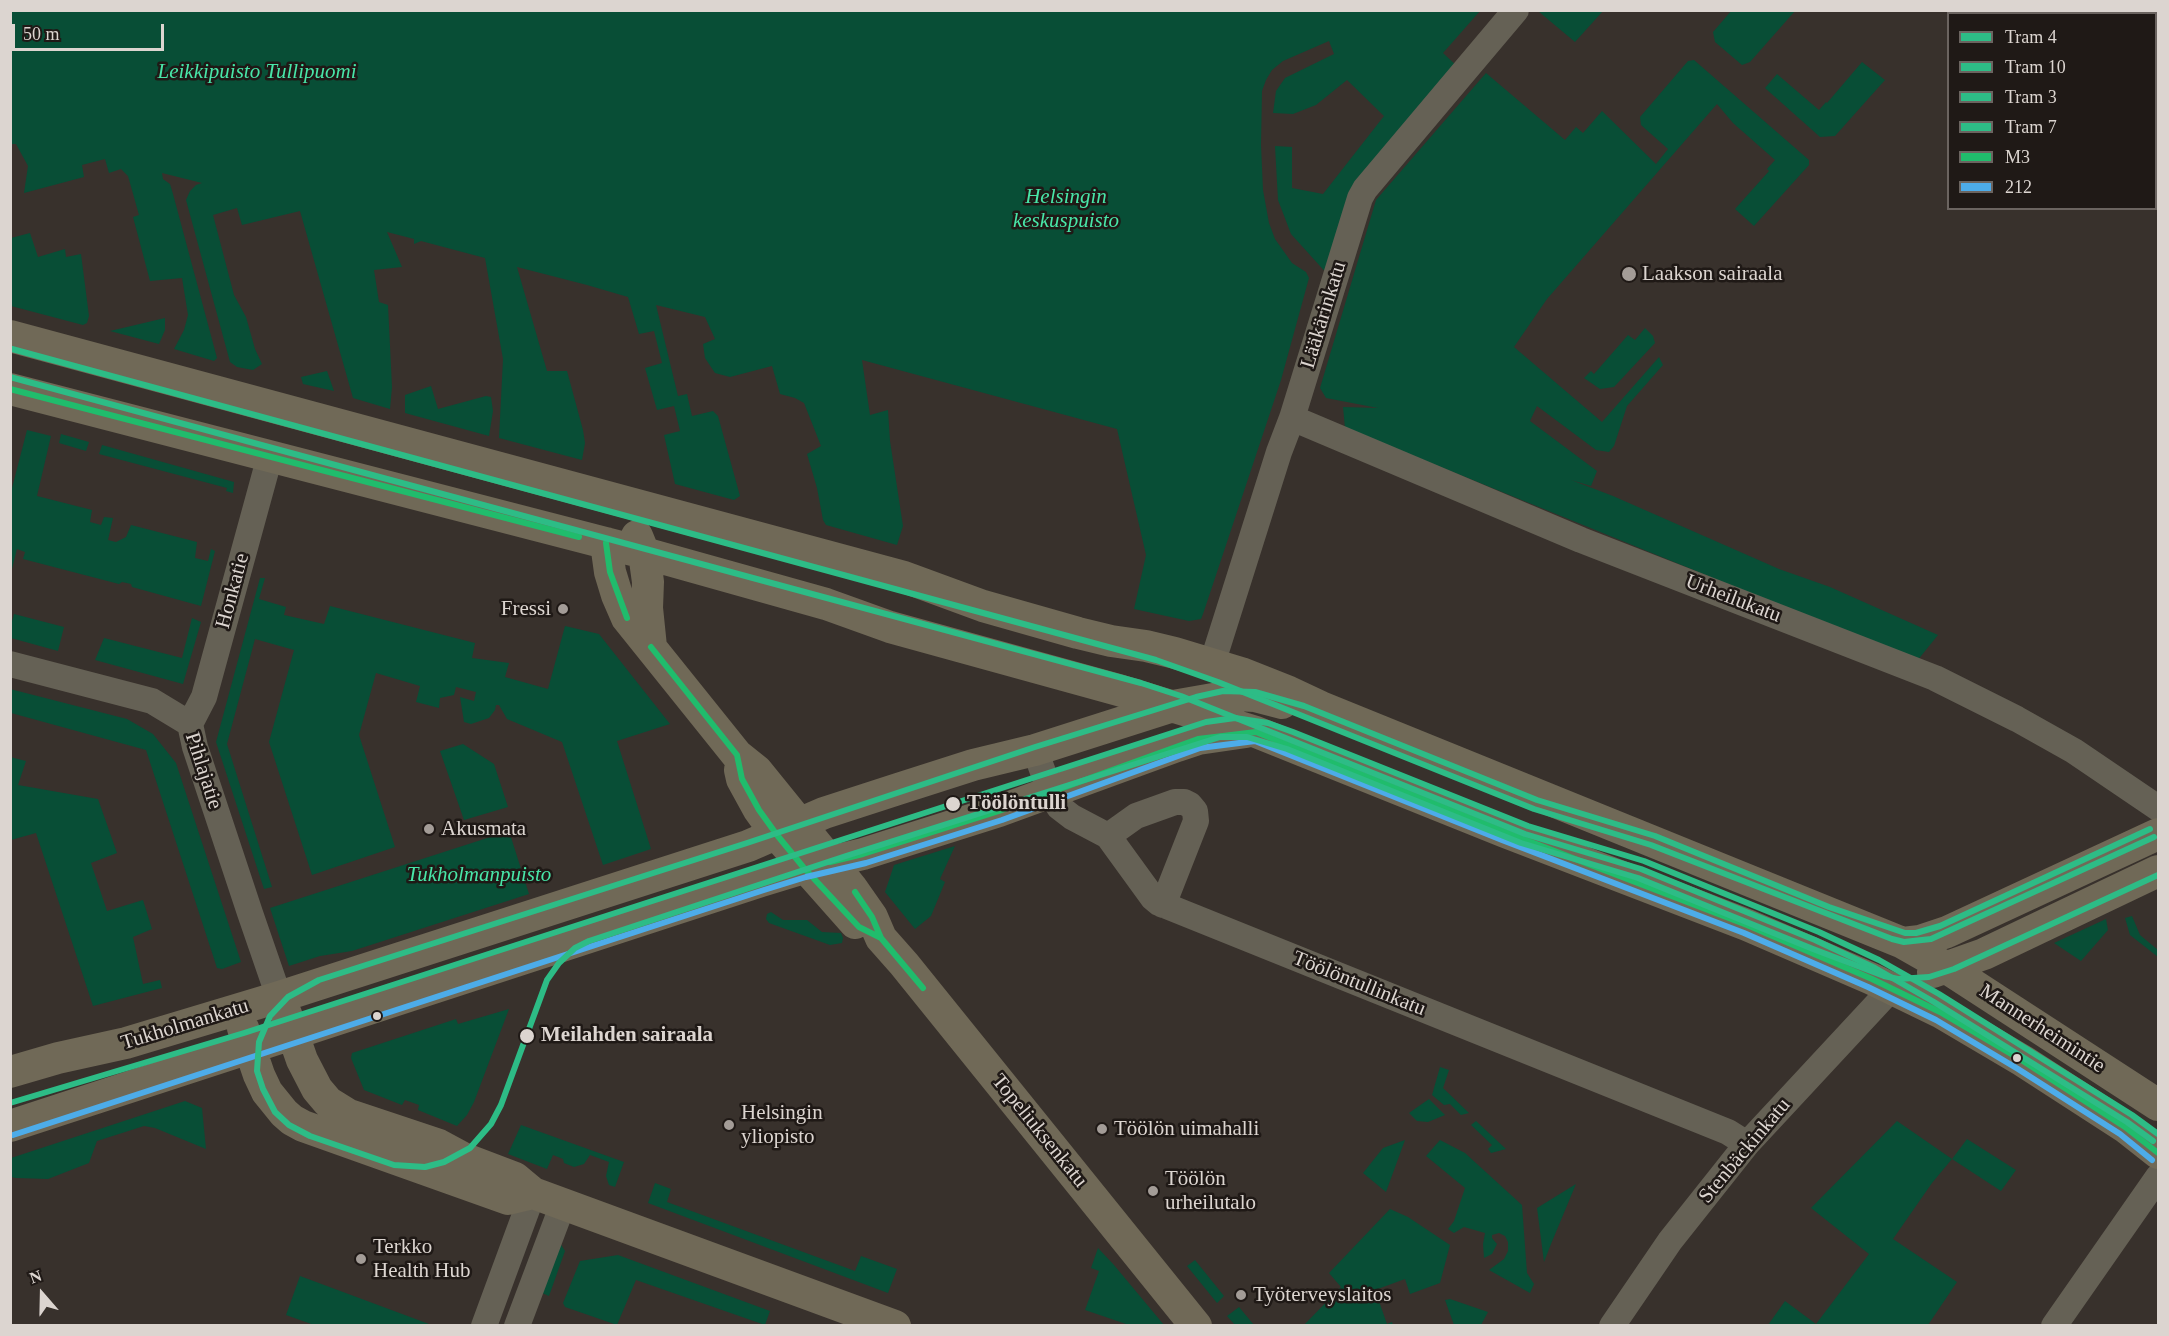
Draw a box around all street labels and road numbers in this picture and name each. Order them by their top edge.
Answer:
street label: Lääkärinkatu [1296,258,1352,372]
street label: Honkatie [211,551,255,631]
street label: Urheilukatu [1682,569,1784,629]
street label: Pihlajatie [179,729,227,813]
street label: Töölöntullinkatu [1289,946,1429,1022]
street label: Mannerheimintie [1974,979,2110,1079]
street label: Tukholmankatu [118,994,252,1056]
street label: Topeliuksenkatu [986,1069,1092,1193]
street label: Stenbäckinkatu [1694,1093,1796,1209]

